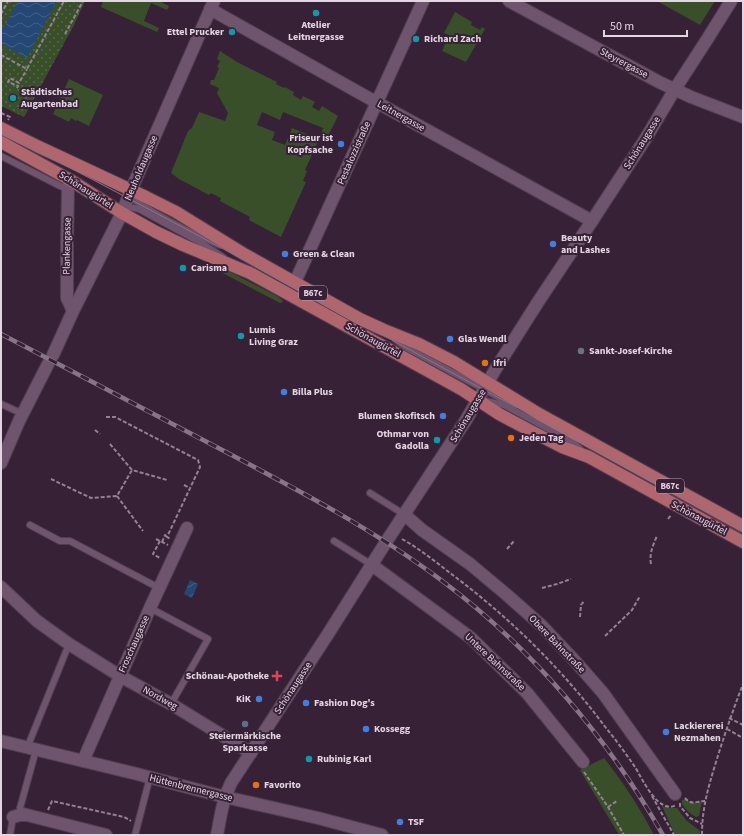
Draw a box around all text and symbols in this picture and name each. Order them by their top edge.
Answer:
marker: Atelier Leitnergasse [311,8,321,18]
scale bar [604,12,687,38]
place label: Atelier Leitnergasse [288,18,344,44]
text: 50 m [610,18,634,35]
place label: Ettel Prucker [167,25,224,39]
marker: Ettel Prucker [227,27,237,37]
place label: Richard Zach [424,32,481,46]
marker: Richard Zach [411,34,421,44]
street label: Steyrergasse [597,44,651,82]
place label: Städtisches Augartenbad [20,85,78,111]
marker: Städtisches Augartenbad [8,93,18,103]
street label: Leitnergasse [375,97,427,135]
street label: Schönaugasse [620,114,664,172]
street label: Pestalozzistraße [334,119,374,187]
place label: Friseur ist Kopfsache [287,131,333,157]
street label: Neuholdaugasse [121,133,161,203]
marker: Friseur ist Kopfsache [336,139,346,149]
street label: Schönaugürtel [56,168,116,212]
street label: Plankengasse [60,217,74,275]
place label: Beauty and Lashes [561,231,610,257]
marker: Beauty and Lashes [548,239,558,249]
place label: Green & Clean [293,247,355,261]
marker: Green & Clean [280,249,290,259]
place label: Carisma [191,261,227,275]
marker: Carisma [178,263,188,273]
road number: B67c [299,286,327,300]
street label: Schönaugürtel [343,319,404,361]
place label: Lumis Living Graz [249,323,298,349]
marker: Lumis Living Graz [236,331,246,341]
place label: Glas Wendl [458,332,507,346]
marker: Glas Wendl [445,334,455,344]
place label: Sankt-Josef-Kirche [589,344,672,358]
marker: Sankt-Josef-Kirche [576,346,586,356]
place label: Ifri [493,356,506,370]
marker: Ifri [480,358,490,368]
place label: Billa Plus [292,385,333,399]
marker: Billa Plus [279,387,289,397]
street label: Schönaugasse [447,387,489,445]
place label: Blumen Skofitsch [358,409,435,423]
marker: Blumen Skofitsch [438,411,448,421]
place label: Othmar von Gadolla [376,427,429,453]
place label: Jeden Tag [519,431,564,445]
marker: Jeden Tag [506,433,516,443]
marker: Othmar von Gadolla [432,435,442,445]
road number: B67c [656,479,684,493]
street label: Schönaugürtel [669,497,730,539]
street label: Obere Bahnstraße [526,612,588,676]
street label: Froschaugasse [115,613,153,675]
street label: Untere Bahnstraße [461,630,529,694]
street label: Schönaugasse [271,659,315,717]
place label: Schönau-Apotheke [186,669,269,683]
marker: Schönau-Apotheke [272,671,282,681]
street label: Nordweg [140,683,180,713]
place label: KiK [236,692,252,706]
marker: KiK [254,694,264,704]
place label: Fashion Dog's [314,696,375,710]
marker: Fashion Dog's [301,698,311,708]
marker: Steiermärkische Sparkasse [240,719,250,729]
place label: Lackiererei Nezmahen [674,719,724,745]
place label: Kossegg [374,722,411,736]
marker: Kossegg [361,724,371,734]
marker: Lackiererei Nezmahen [661,727,671,737]
place label: Steiermärkische Sparkasse [209,729,281,755]
place label: Rubinig Karl [317,752,372,766]
marker: Rubinig Karl [304,754,314,764]
street label: Hüttenbrennergasse [148,771,234,805]
place label: Favorito [264,778,301,792]
marker: Favorito [251,780,261,790]
place label: TSF [408,815,424,829]
marker: TSF [395,817,405,827]

